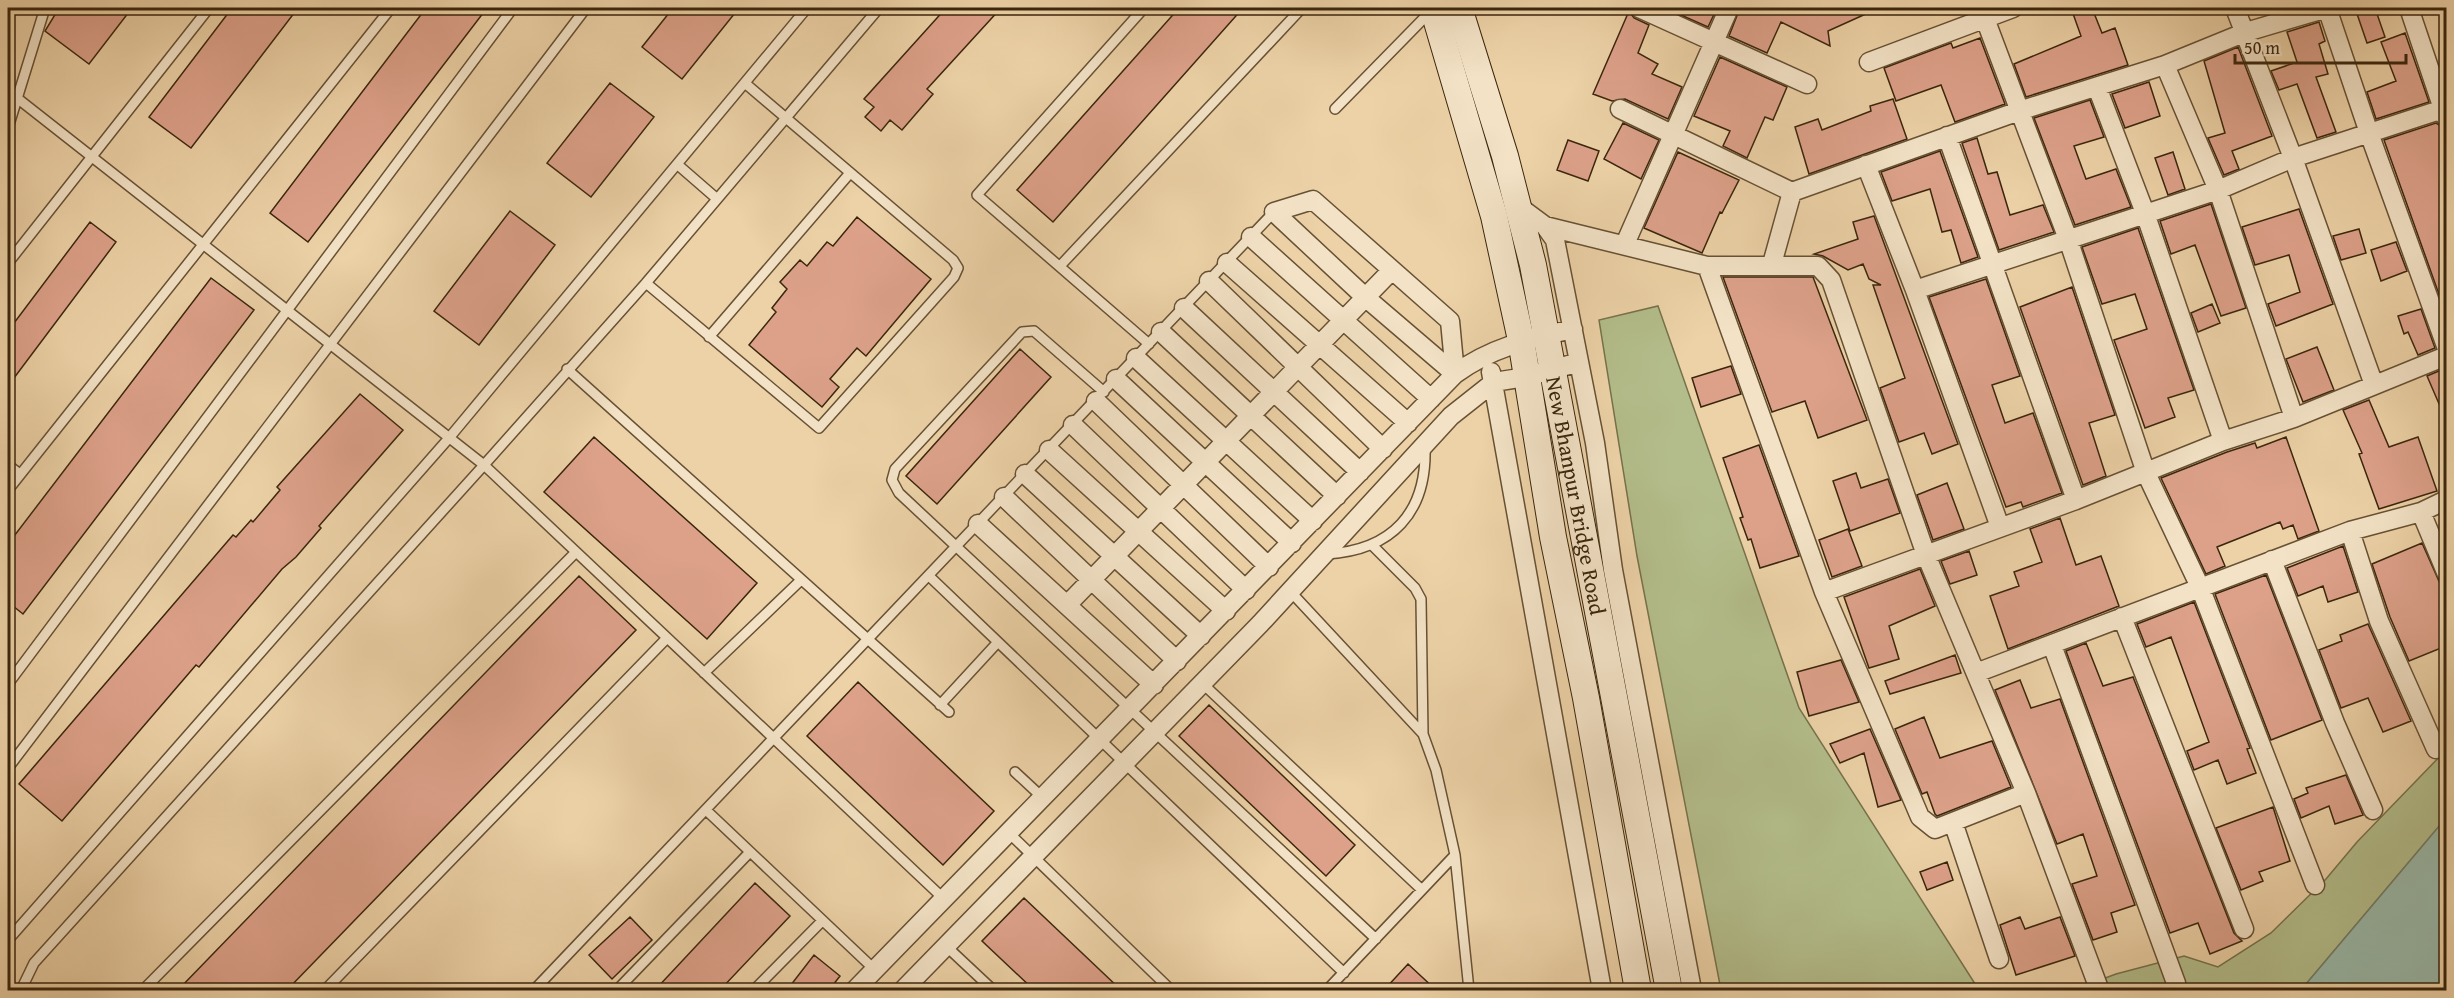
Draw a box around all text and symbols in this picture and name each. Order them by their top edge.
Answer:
scale bar [2235,27,2406,65]
text: 50 m [2244,34,2280,61]
street label: New Bhanpur Bridge Road [1538,373,1614,618]

